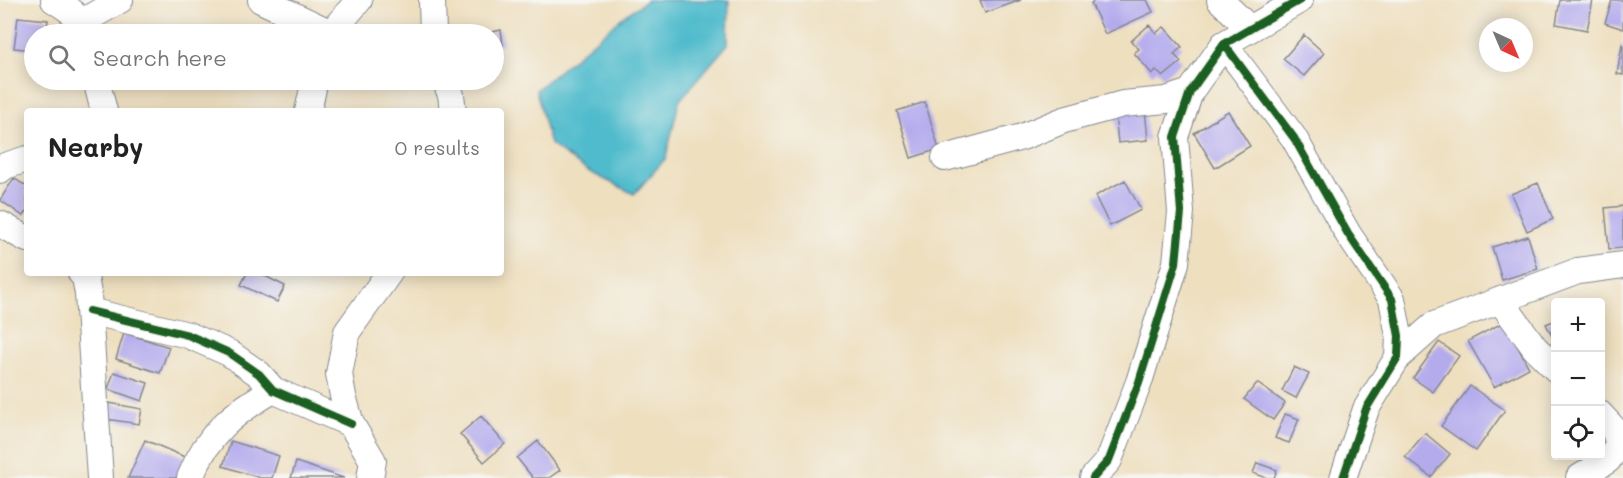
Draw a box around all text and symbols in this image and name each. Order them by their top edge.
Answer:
north arrow [1479,18,1533,72]
search box [24,24,504,90]
icon: search [45,41,78,74]
text: Search here [93,43,227,72]
text: Nearby [48,130,143,164]
text: 0 results [395,134,480,160]
map controls [1551,298,1605,460]
button: + [1551,298,1605,352]
button: − [1551,352,1605,406]
button: locate [1551,406,1605,460]

